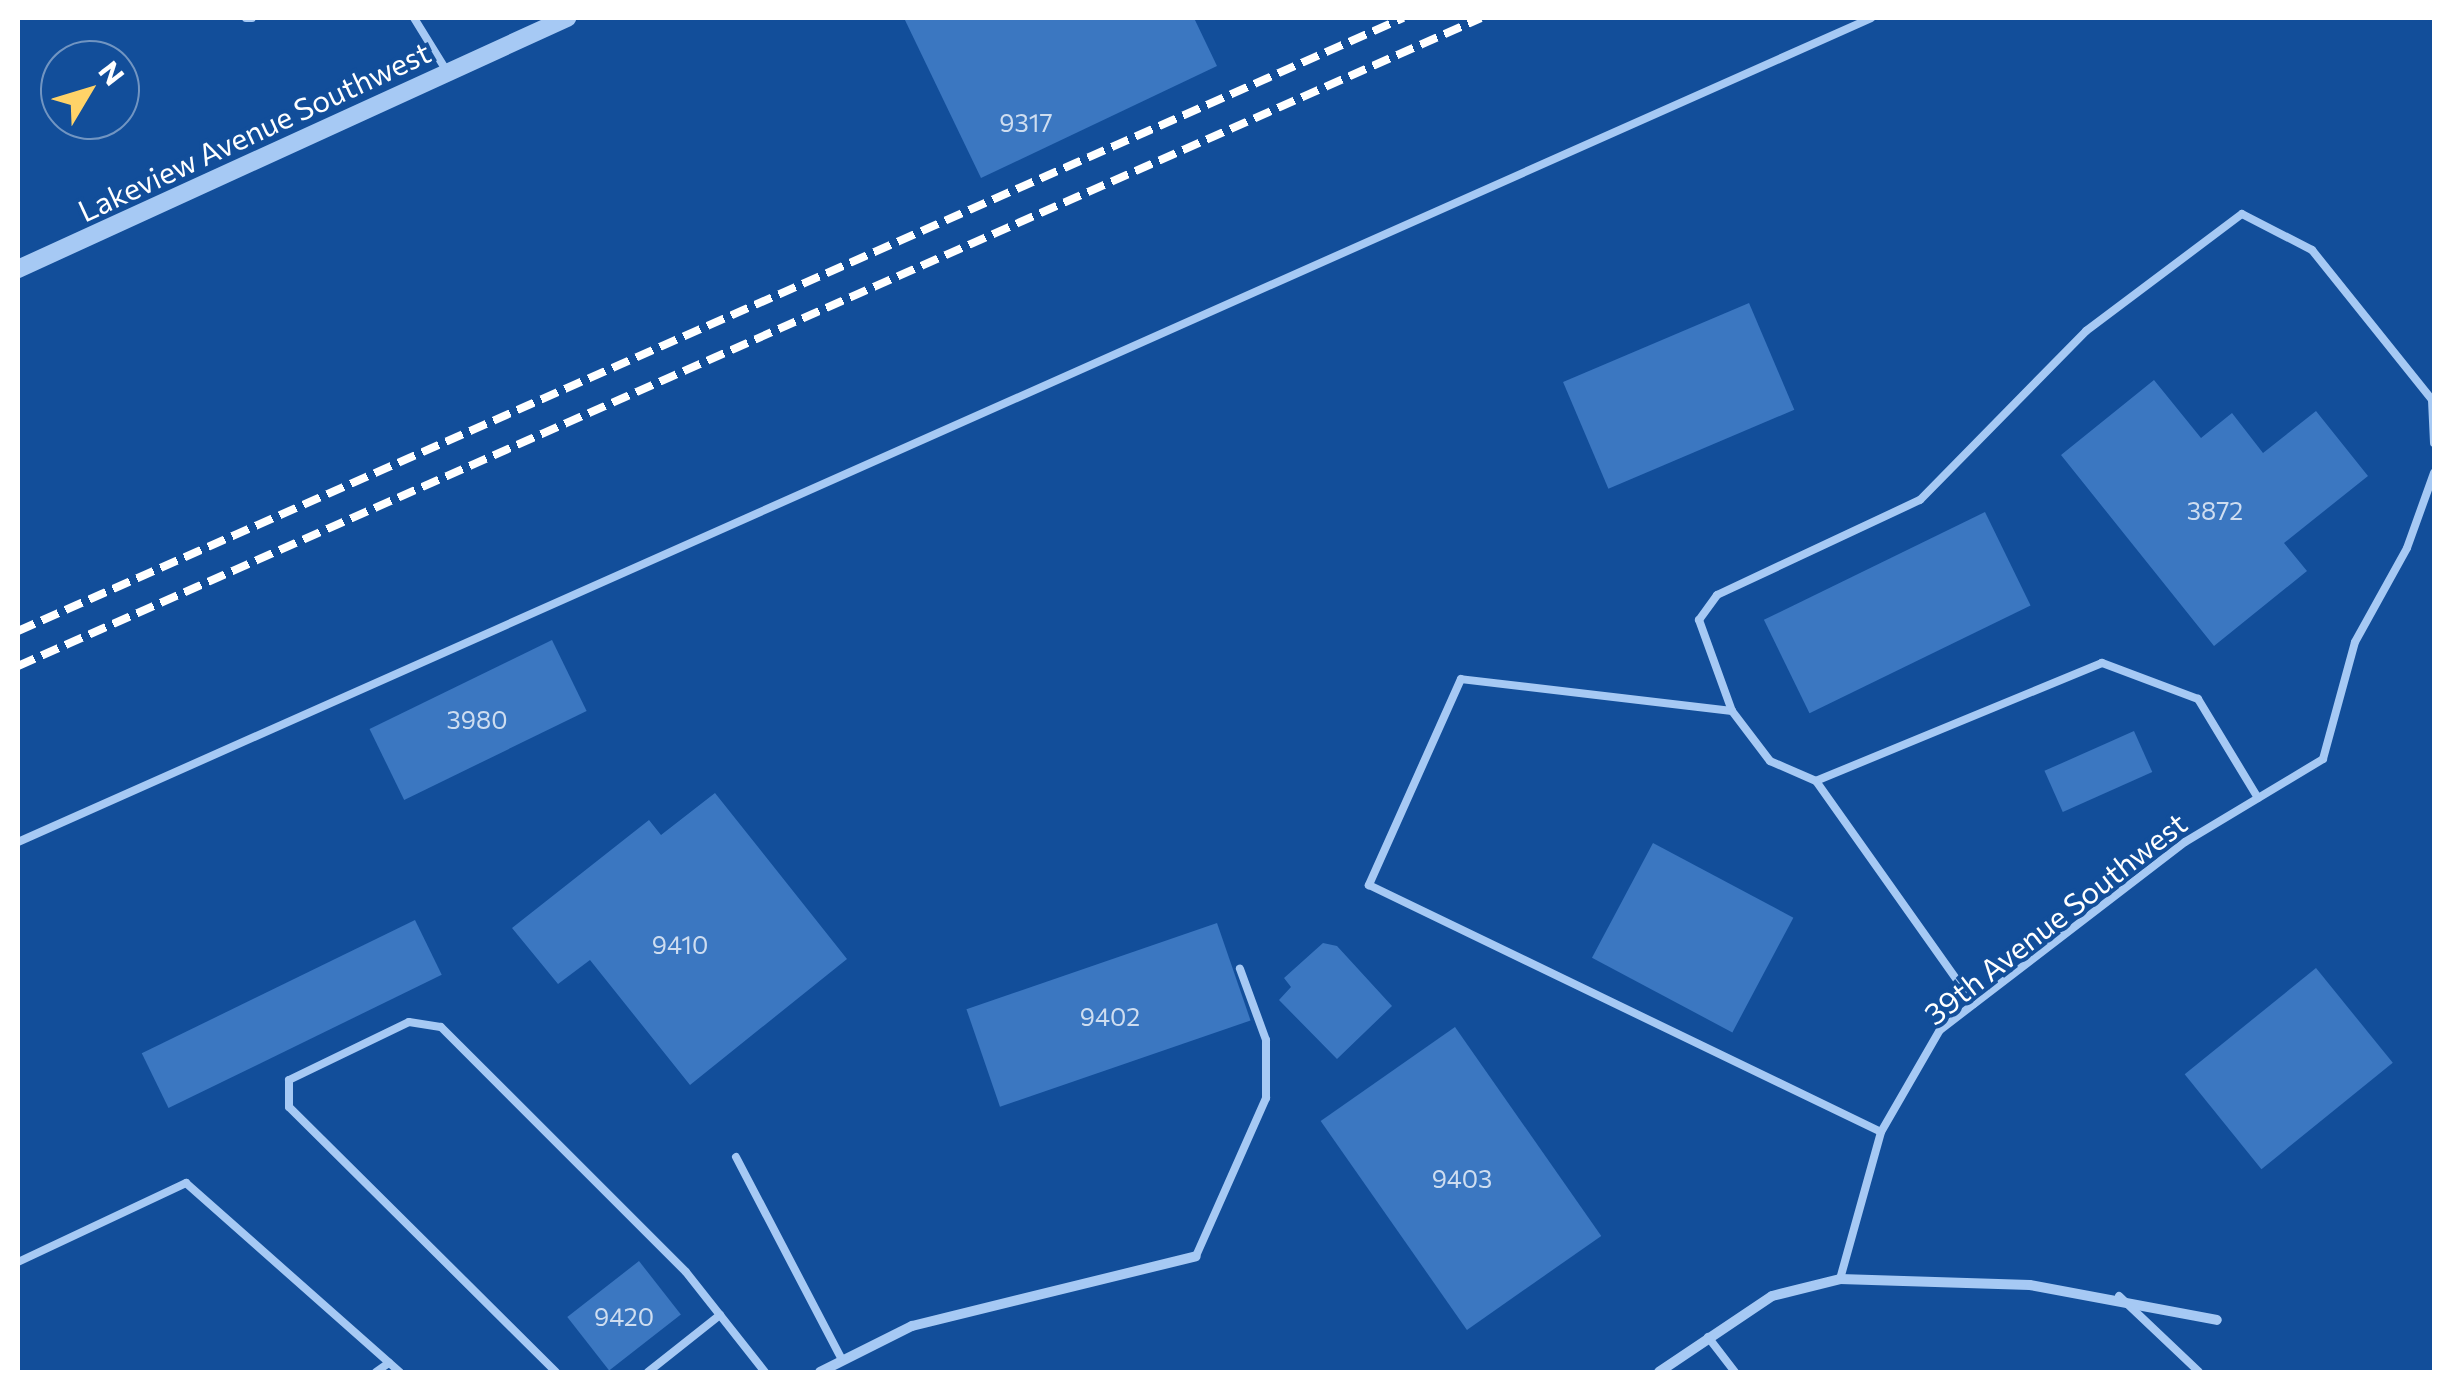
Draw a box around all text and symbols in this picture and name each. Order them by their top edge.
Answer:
street label: Lakeview Avenue Southwest [72,33,436,229]
north arrow [40,40,140,140]
text: N [92,54,132,92]
house number: 9317 [999,107,1053,137]
house number: 3872 [2187,495,2243,525]
house number: 3980 [447,704,507,734]
street label: 39th Avenue Southwest [1917,804,2193,1032]
house number: 9410 [652,929,708,959]
house number: 9402 [1080,1001,1140,1031]
house number: 9403 [1432,1163,1492,1193]
house number: 9420 [594,1301,654,1331]

